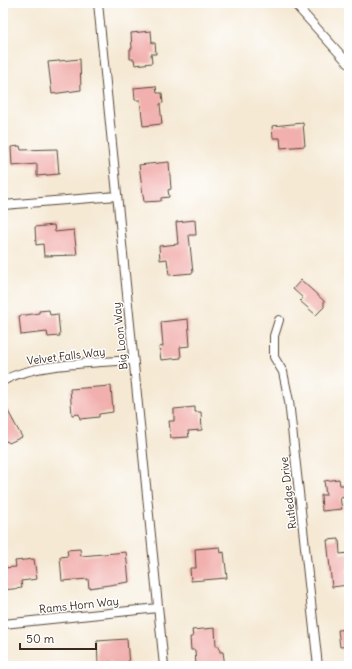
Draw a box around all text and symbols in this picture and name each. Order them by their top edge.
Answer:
street label: Big Loon Way [109,302,131,370]
street label: Velvet Falls Way [26,344,106,368]
street label: Rutledge Drive [277,456,299,530]
street label: Rams Horn Way [38,594,120,616]
scale bar [20,625,96,651]
text: 50 m [26,631,55,646]

